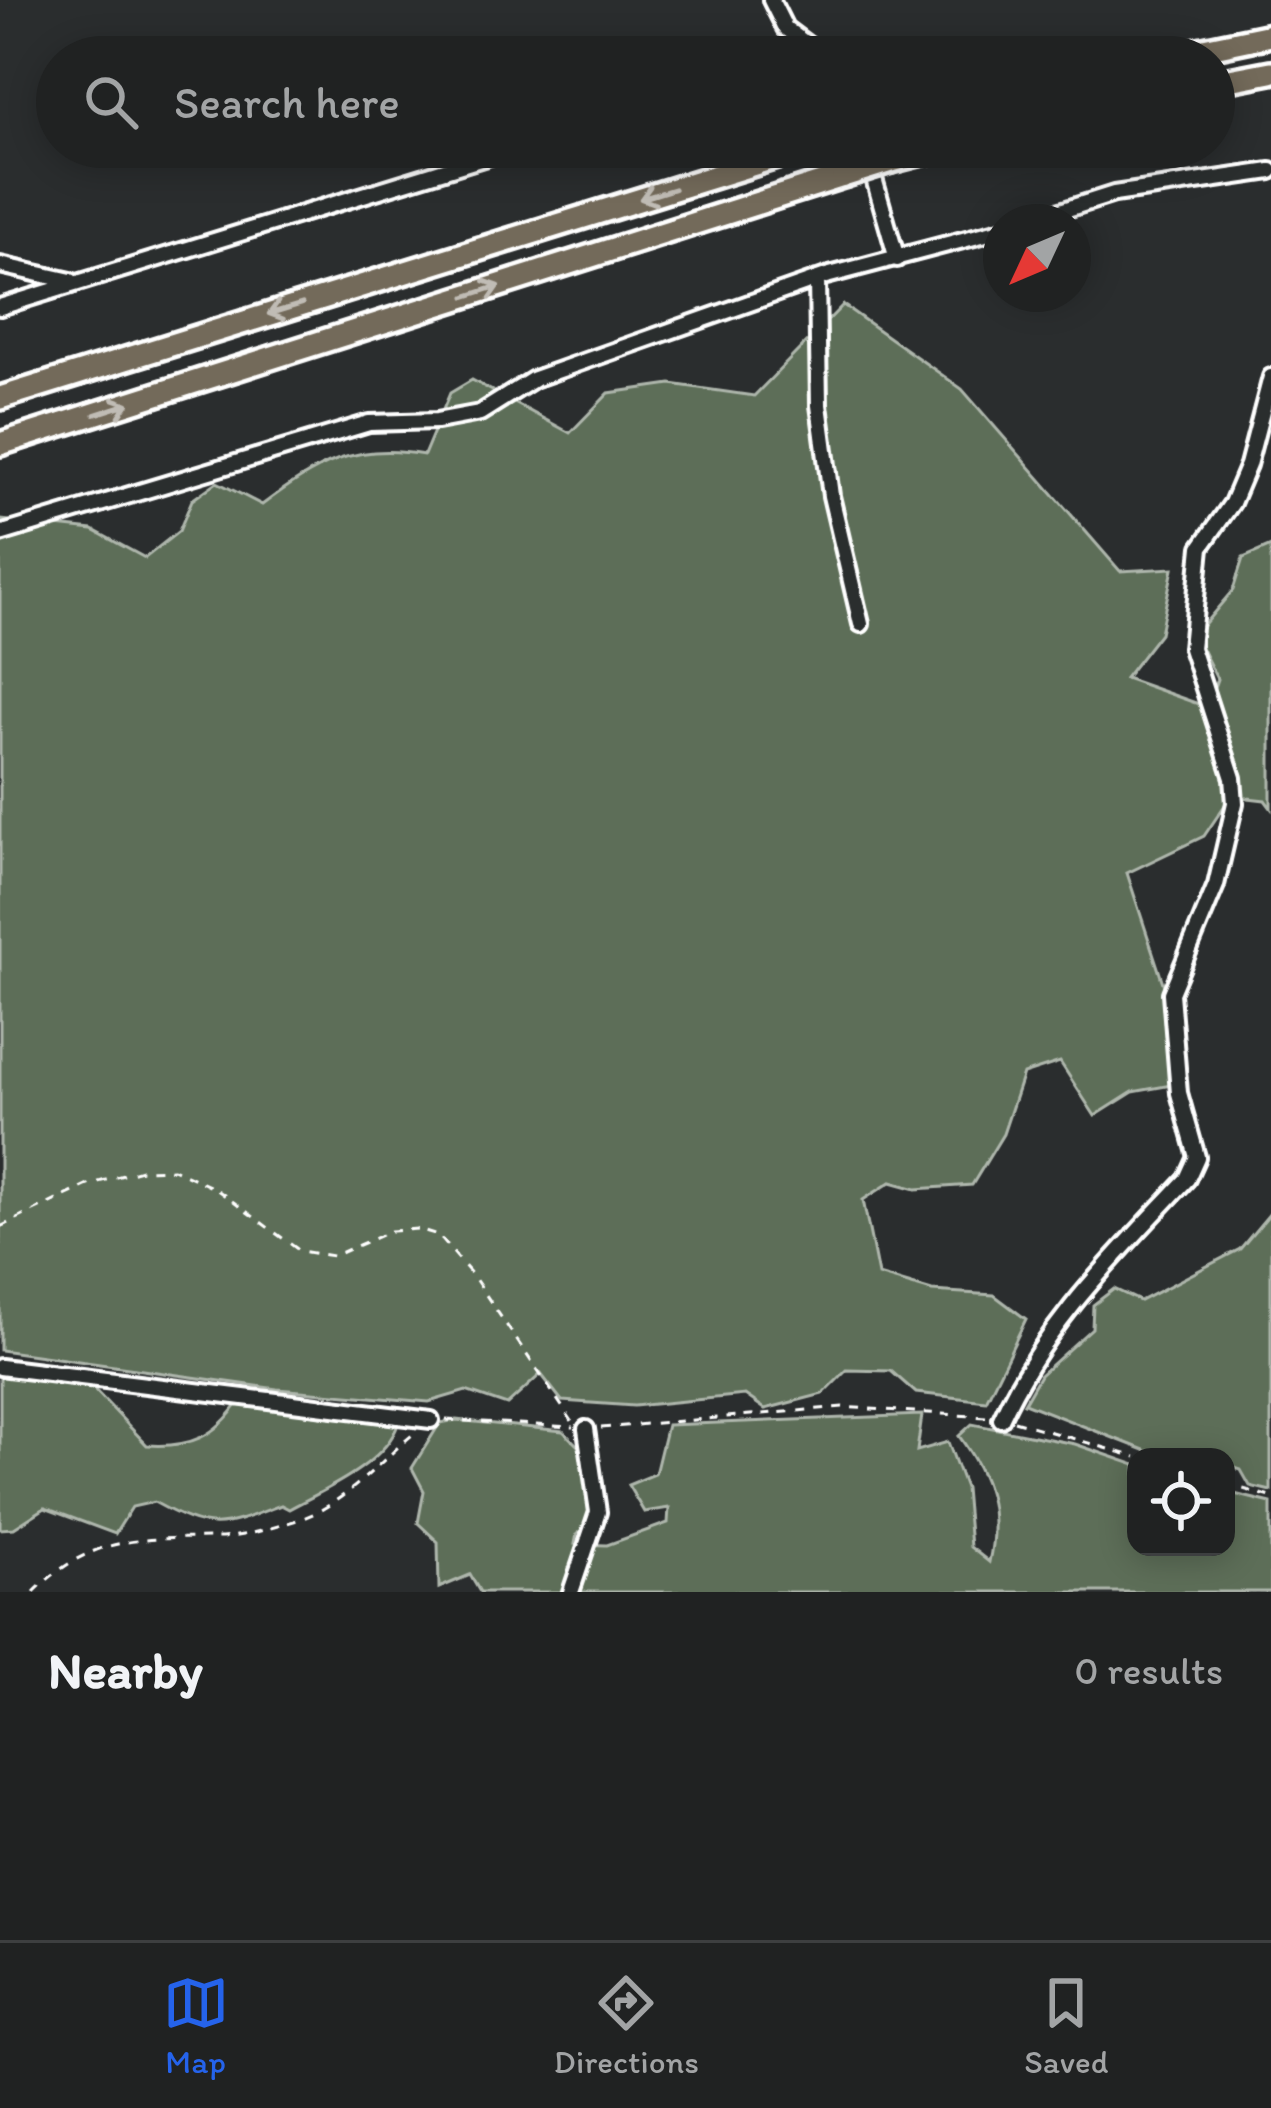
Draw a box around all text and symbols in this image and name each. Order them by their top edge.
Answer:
search box [36,36,1235,168]
icon: search [78,69,144,135]
text: Search here [174,75,400,129]
one-way arrow [639,184,677,206]
north arrow [983,204,1091,312]
one-way arrow [463,279,501,301]
one-way arrow [267,299,305,321]
one-way arrow [92,397,130,419]
map controls [1127,1448,1235,1556]
button: locate [1127,1448,1235,1556]
text: Nearby [48,1640,203,1701]
text: 0 results [1074,1647,1223,1694]
tab: Map [163,1970,229,2081]
tab: Directions [554,1970,699,2081]
tab: Saved [1024,1970,1108,2081]

